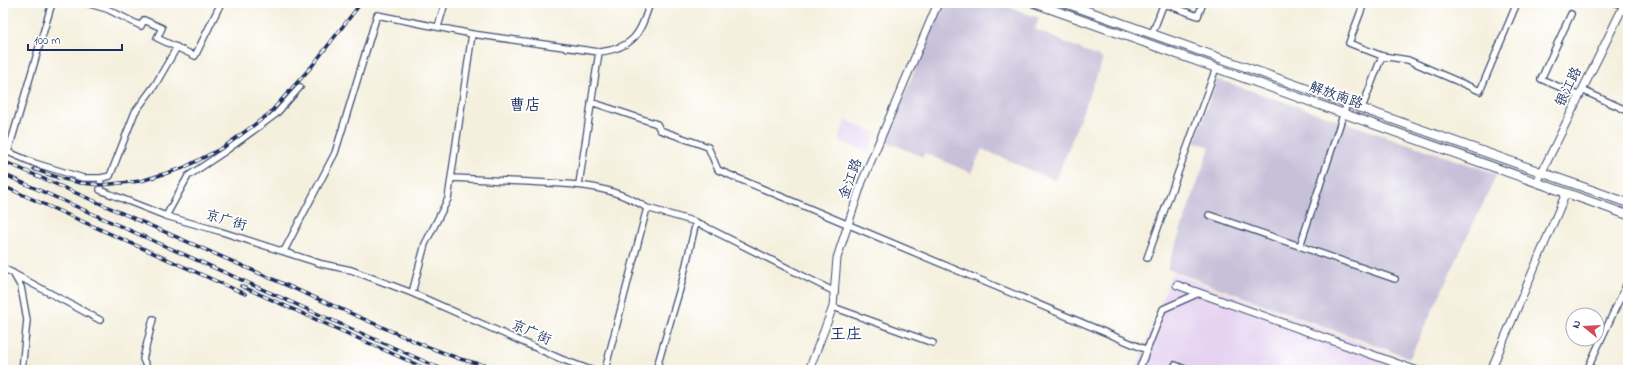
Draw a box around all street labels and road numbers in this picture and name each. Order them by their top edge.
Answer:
street label: 银江路 [1550,64,1588,110]
street label: 解放南路 [1306,77,1366,115]
street label: 金江路 [834,156,868,202]
street label: 京广街 [203,205,249,237]
street label: 京广街 [508,315,554,351]

